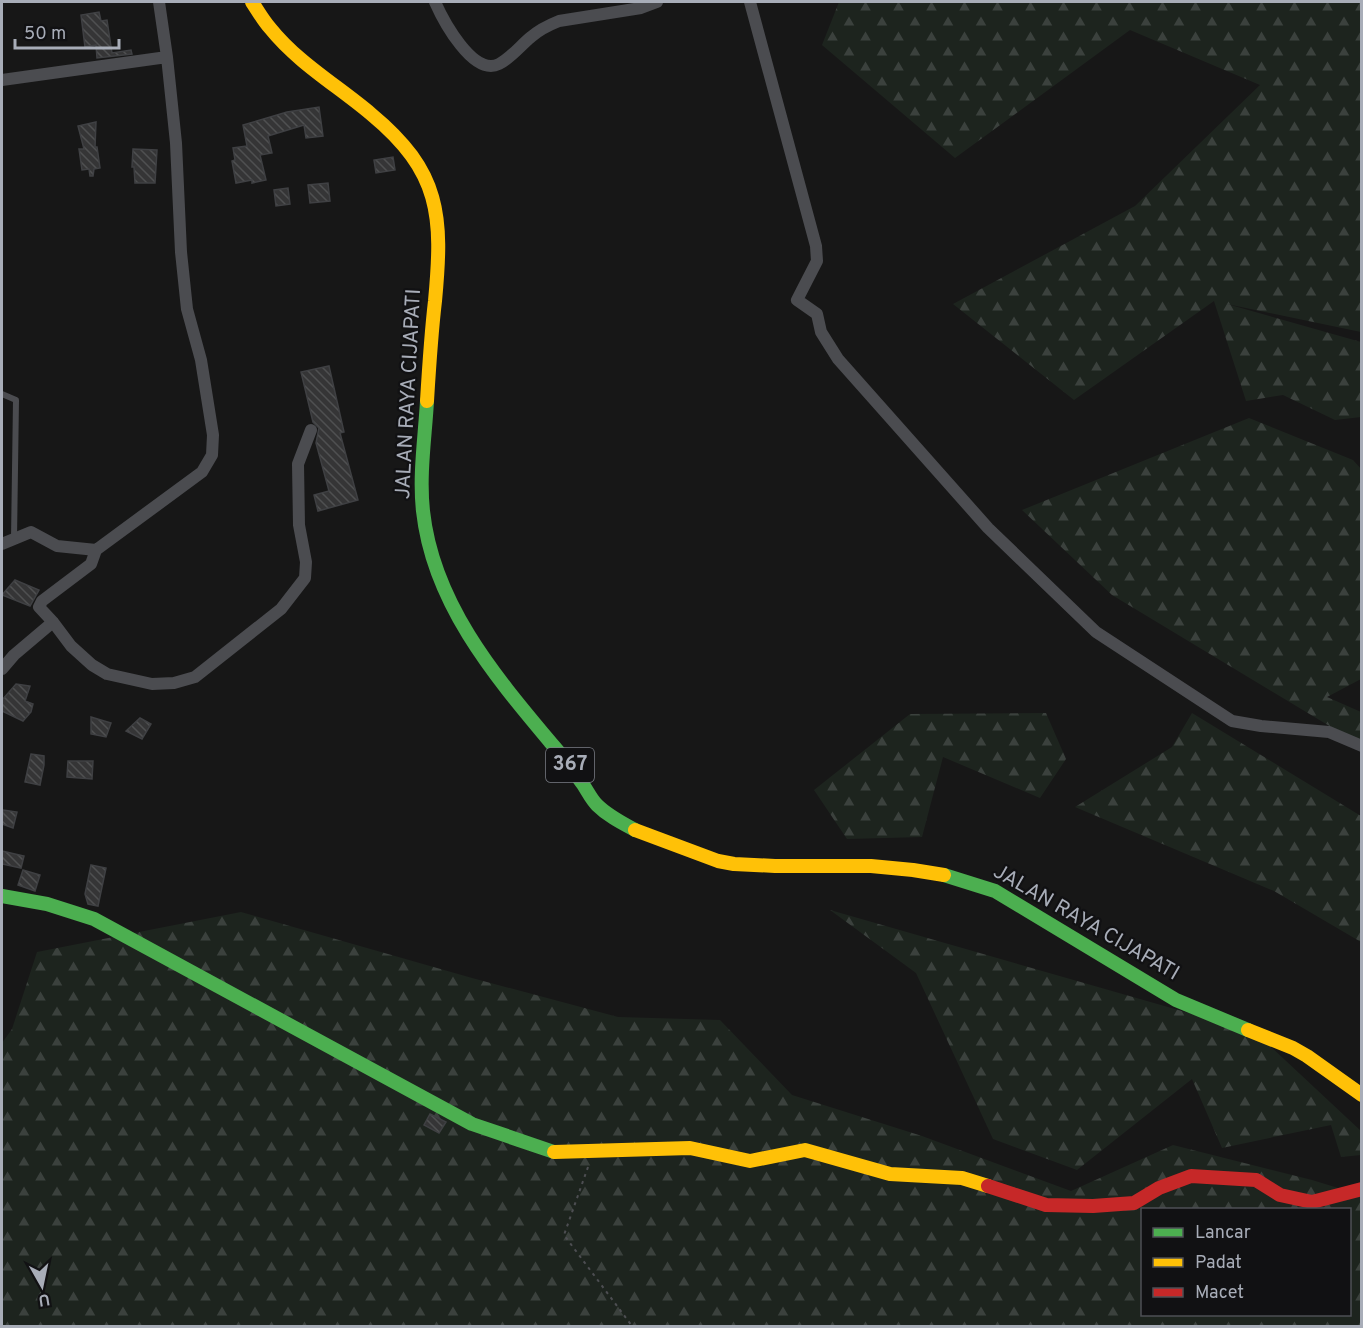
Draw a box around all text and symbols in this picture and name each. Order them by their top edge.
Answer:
scale bar [15,12,118,50]
text: 50 m [24,23,66,46]
street label: JALAN RAYA CIJAPATI [390,288,428,500]
road number: 367 [546,748,594,782]
street label: JALAN RAYA CIJAPATI [988,859,1184,987]
legend [1141,1208,1351,1316]
text: Lancar [1195,1222,1251,1245]
text: Padat [1195,1252,1242,1275]
north arrow [12,1256,72,1316]
text: Macet [1195,1282,1244,1305]
text: U [37,1288,51,1310]

